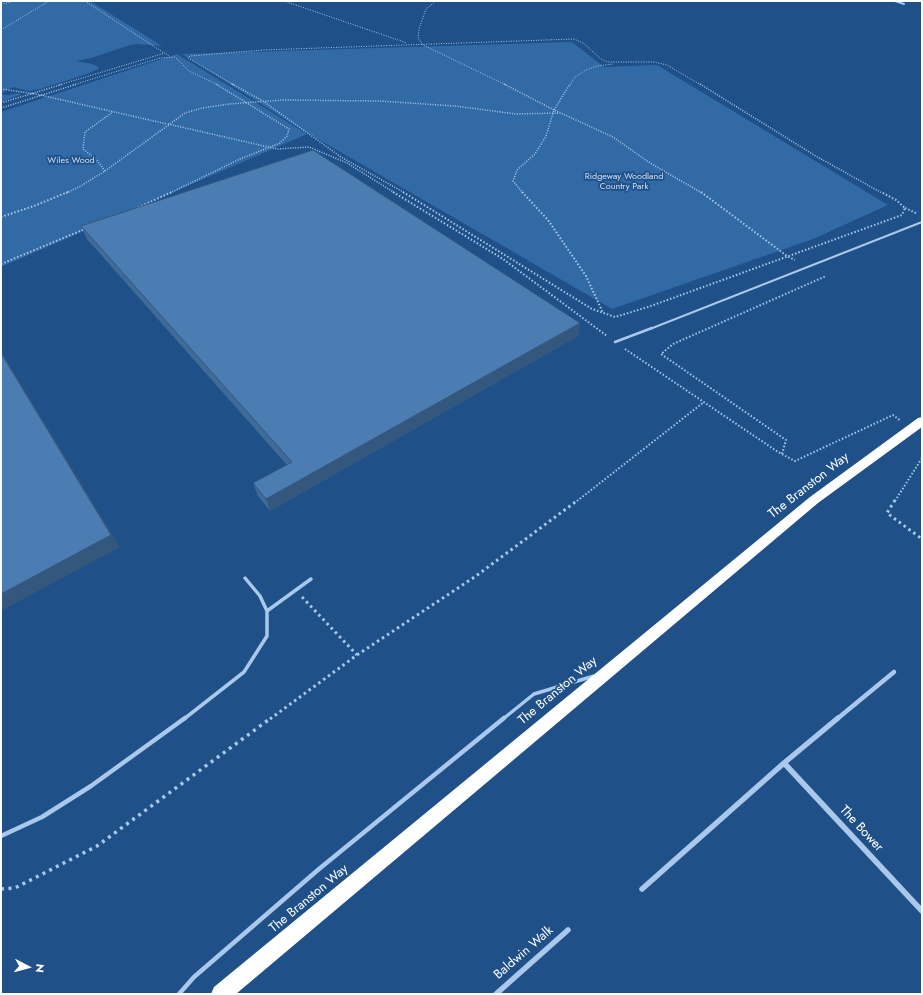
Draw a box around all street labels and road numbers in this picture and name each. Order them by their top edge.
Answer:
street label: The Branston Way [766,450,852,522]
street label: The Branston Way [515,654,601,728]
street label: The Bower [836,803,886,855]
street label: The Branston Way [266,862,352,936]
street label: Baldwin Walk [491,923,557,983]

